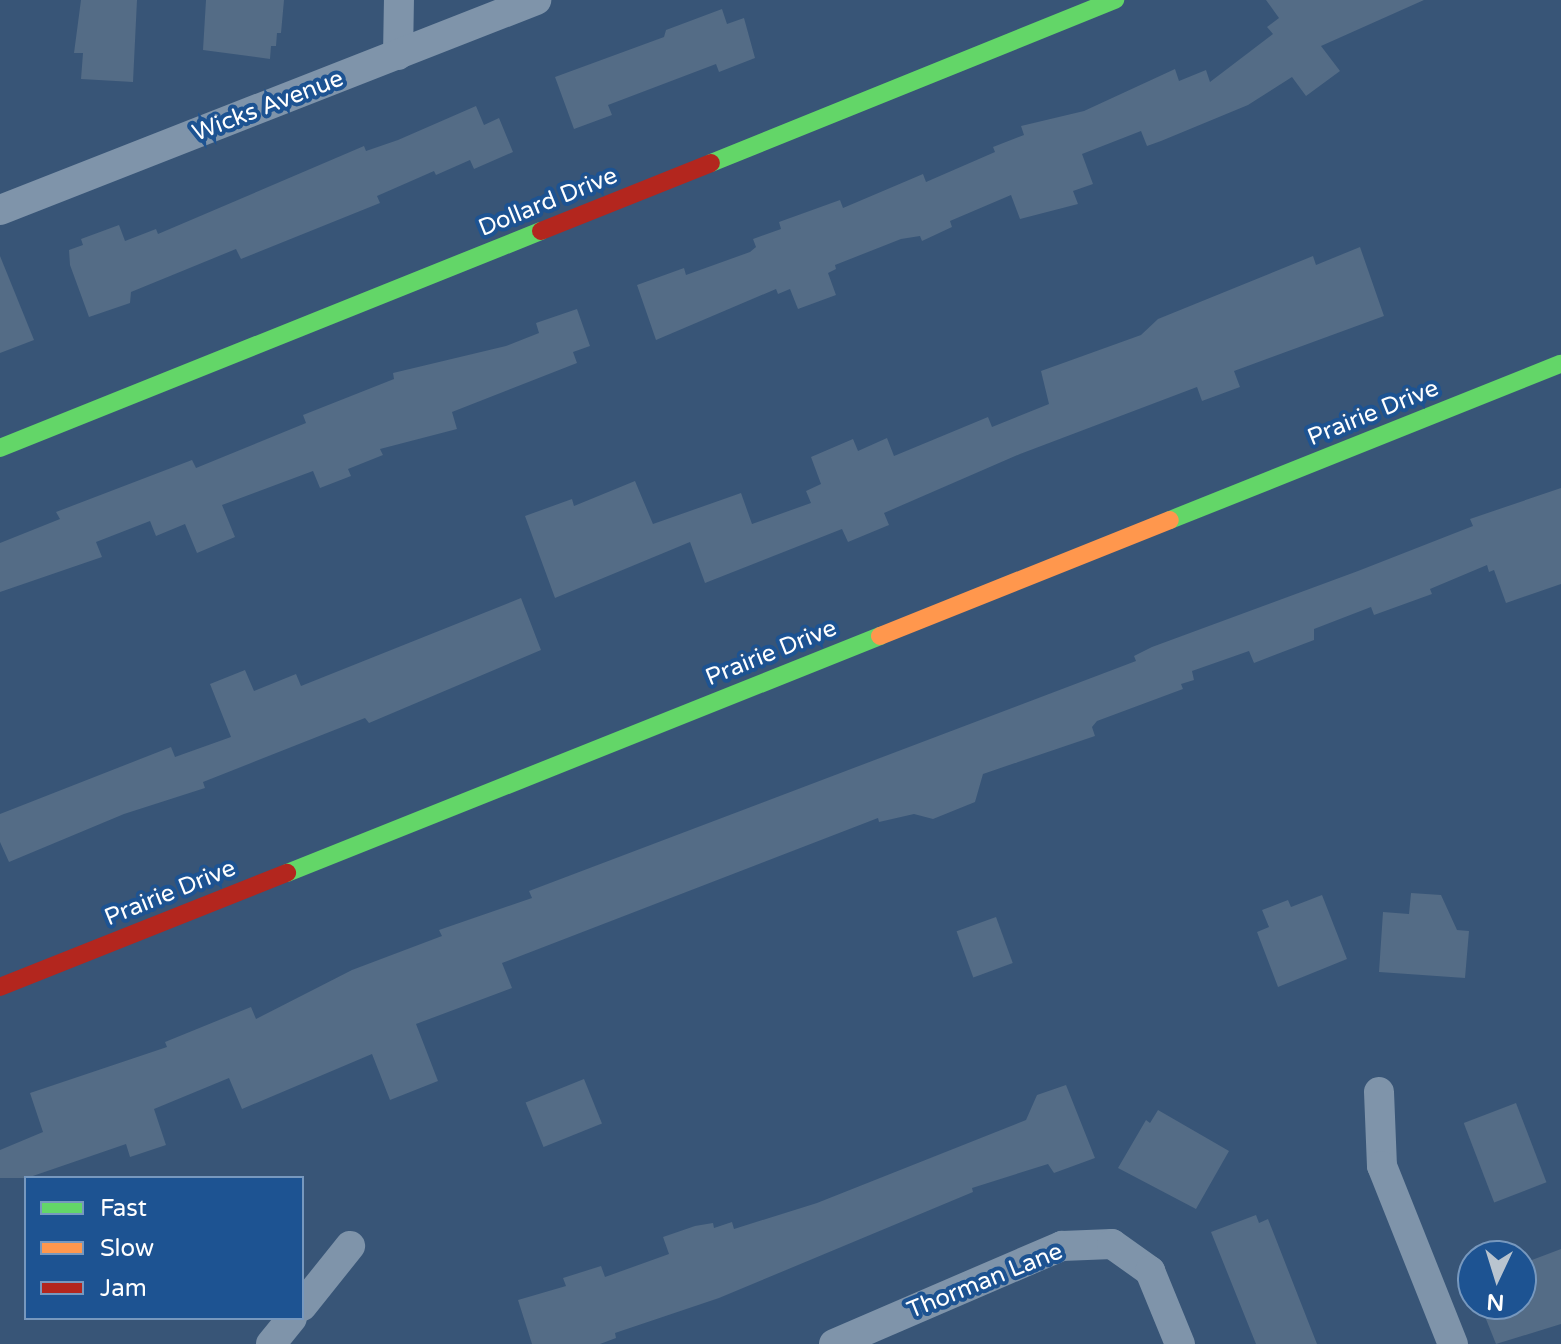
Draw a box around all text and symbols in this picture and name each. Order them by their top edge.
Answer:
street label: Wicks Avenue [188,64,348,148]
street label: Dollard Drive [474,161,622,243]
street label: Prairie Drive [1303,374,1443,452]
street label: Prairie Drive [701,614,841,692]
street label: Prairie Drive [100,854,240,932]
legend [24,1176,304,1320]
text: Fast [100,1194,147,1223]
text: Slow [100,1234,154,1263]
street label: Thorman Lane [903,1237,1067,1325]
north arrow [1457,1240,1537,1320]
text: Jam [100,1274,147,1303]
text: N [1486,1288,1505,1316]

